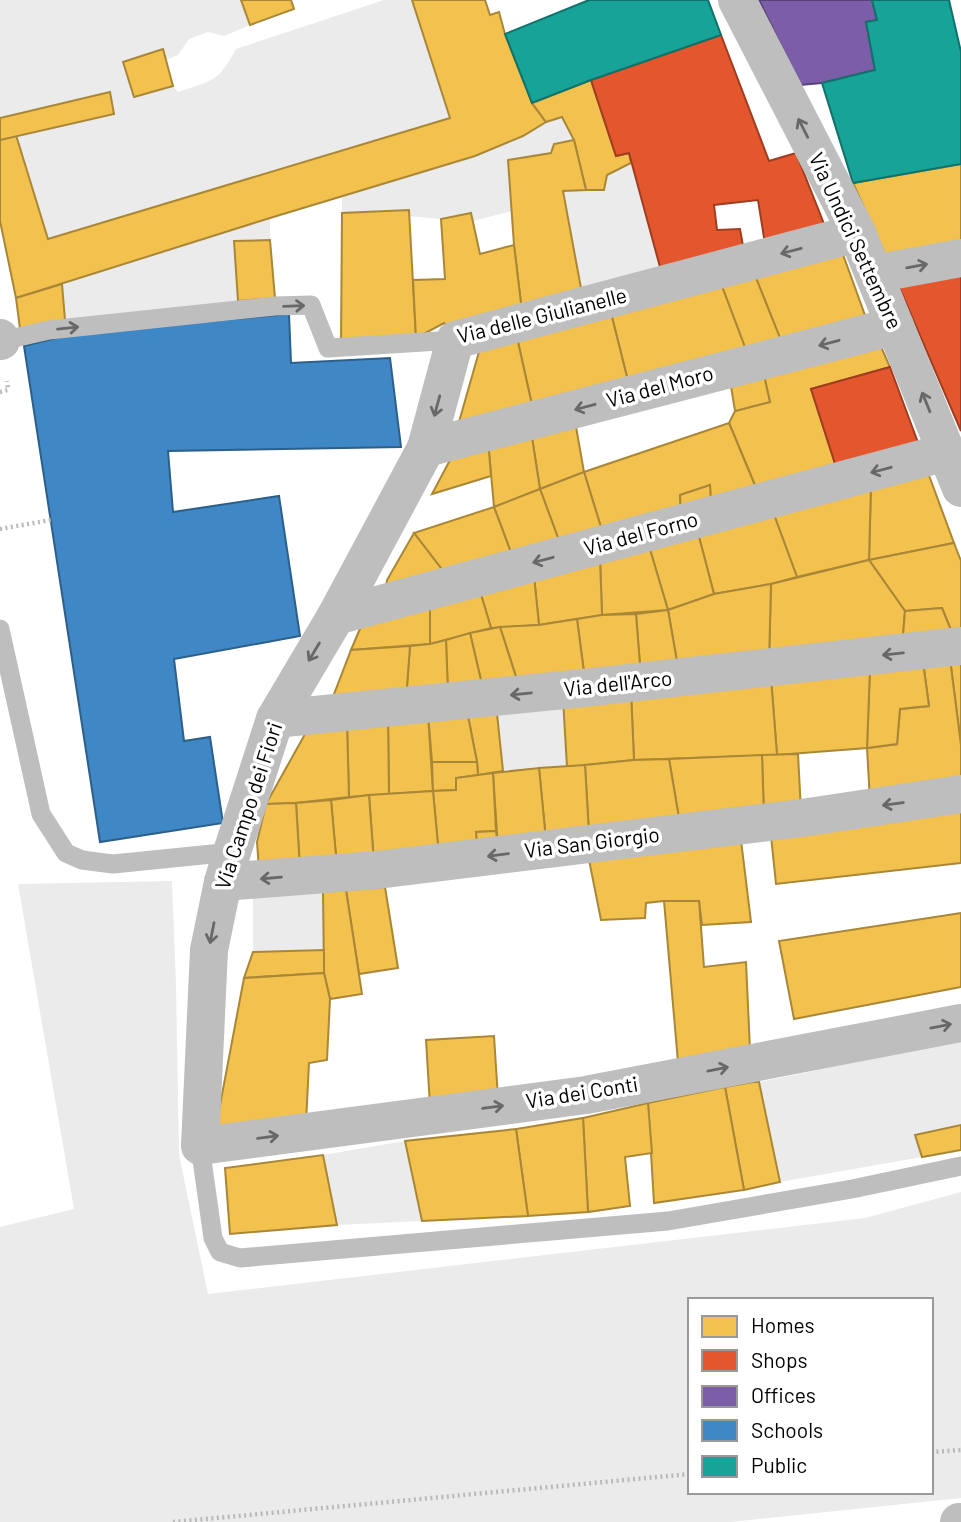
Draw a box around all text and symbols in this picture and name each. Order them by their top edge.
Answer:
one-way arrow [795,118,809,138]
street label: Via Undici Settembre [805,148,908,333]
one-way arrow [780,245,803,258]
one-way arrow [906,259,928,272]
street label: Via delle Giulianelle [454,281,629,348]
one-way arrow [282,299,305,312]
one-way arrow [56,322,79,335]
one-way arrow [818,337,841,350]
street label: Via del Moro [603,359,716,412]
one-way arrow [919,391,932,413]
one-way arrow [430,395,443,417]
one-way arrow [574,401,597,414]
one-way arrow [870,464,893,477]
street label: Via del Forno [581,505,700,560]
one-way arrow [532,555,554,568]
one-way arrow [307,642,321,662]
one-way arrow [882,647,905,660]
street label: Via dell'Arco [562,664,673,701]
one-way arrow [510,688,533,701]
street label: Via Campo dei Fiori [209,719,286,892]
one-way arrow [883,798,905,811]
street label: Via San Giorgio [523,821,661,862]
one-way arrow [487,848,510,861]
one-way arrow [261,872,283,885]
one-way arrow [205,921,219,944]
one-way arrow [929,1019,952,1033]
one-way arrow [706,1062,729,1076]
street label: Via dei Conti [524,1070,640,1113]
one-way arrow [482,1100,504,1113]
one-way arrow [256,1130,279,1143]
legend [688,1298,933,1494]
text: Homes [751,1312,815,1337]
text: Shops [751,1347,808,1372]
text: Offices [751,1382,816,1407]
text: Schools [751,1417,823,1442]
text: Public [751,1452,807,1477]

